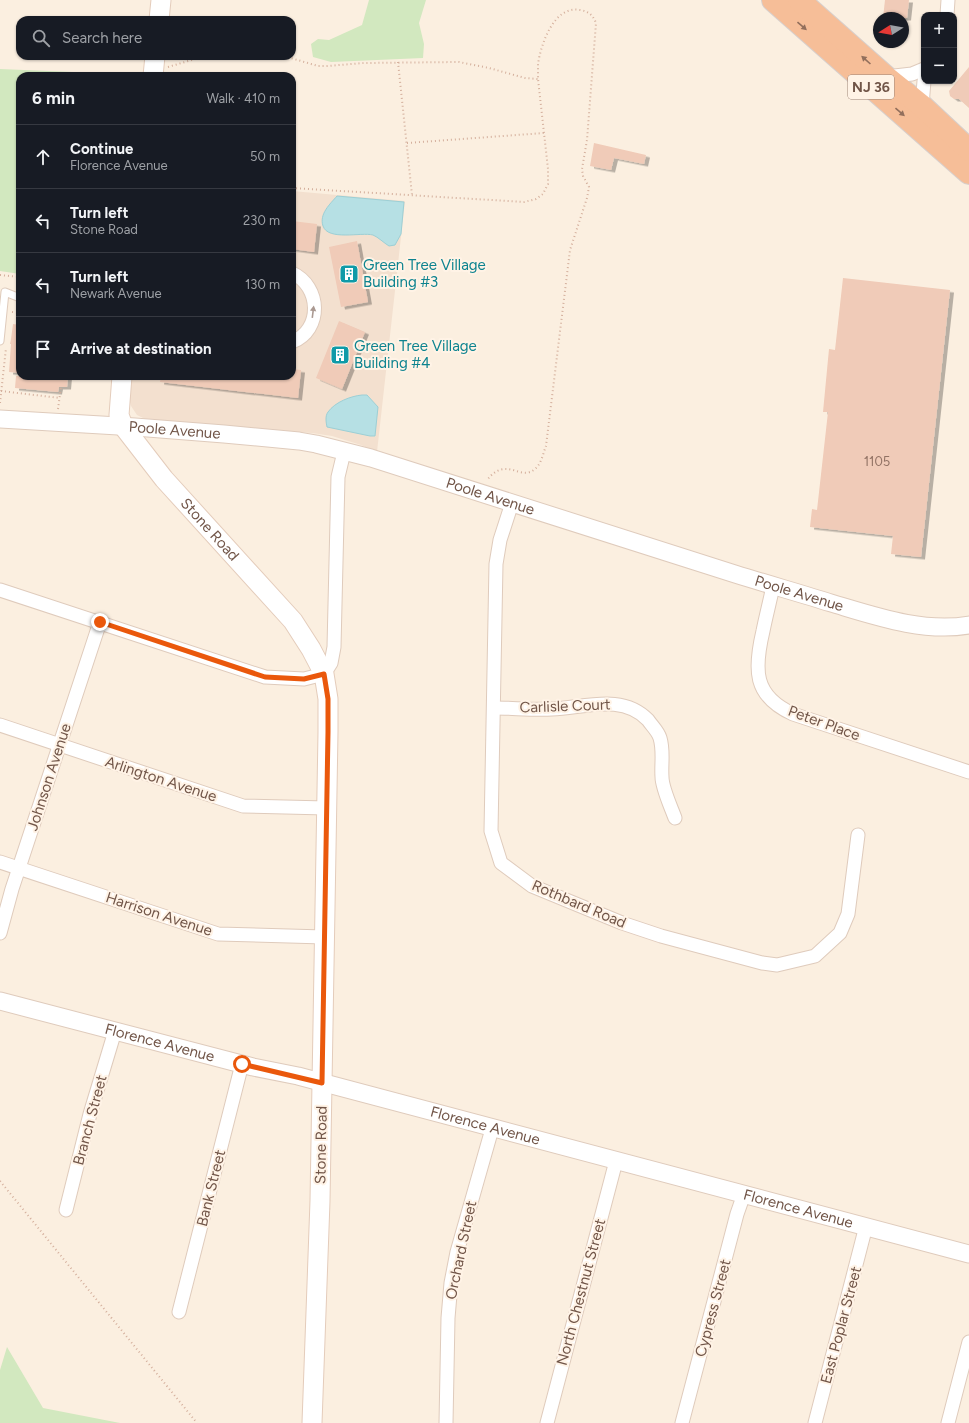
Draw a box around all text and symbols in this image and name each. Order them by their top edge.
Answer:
north arrow [873,12,909,48]
map controls [921,12,957,84]
button: + [921,12,957,48]
search box [16,16,296,60]
one-way arrow [797,21,807,30]
icon: search [30,27,52,49]
text: Search here [62,29,142,47]
button: − [921,48,957,84]
one-way arrow [861,55,871,64]
road number: NJ 36 [848,75,894,99]
text: 6 min [32,88,75,108]
text: Walk · 410 m [206,91,280,106]
one-way arrow [894,107,905,116]
text: Continue [70,140,133,158]
icon: ahead [32,146,54,168]
text: 50 m [250,149,280,164]
text: Florence Avenue [70,158,168,173]
text: Turn left [70,204,128,222]
icon: left [32,210,54,232]
text: 230 m [243,213,280,228]
text: Stone Road [70,222,138,237]
place label: Green Tree Village Building #3 [363,256,486,291]
building icon: Green Tree Village Building #3 [338,263,360,285]
text: Turn left [70,268,128,286]
icon: left [32,274,54,296]
text: 130 m [245,277,280,292]
text: Newark Avenue [70,286,162,301]
one-way arrow [310,306,317,319]
place label: Green Tree Village Building #4 [354,337,477,372]
icon: arrive [32,338,54,360]
text: Arrive at destination [70,340,211,358]
building icon: Green Tree Village Building #4 [329,344,351,366]
street label: Poole Avenue [128,418,221,443]
house number: 1105 [864,454,890,469]
street label: Poole Avenue [444,474,537,519]
street label: Stone Road [177,494,243,565]
street label: Poole Avenue [753,572,846,615]
route end [91,613,109,631]
street label: Carlisle Court [519,695,611,717]
street label: Peter Place [786,702,862,744]
street label: Johnson Avenue [23,721,75,833]
street label: Arlington Avenue [103,752,219,806]
street label: Rothbard Road [529,876,629,932]
street label: Harrison Avenue [103,888,215,940]
street label: Florence Avenue [103,1020,216,1066]
route start [233,1055,251,1073]
street label: Branch Street [69,1073,111,1167]
street label: Florence Avenue [428,1103,542,1149]
street label: Stone Road [311,1106,331,1184]
street label: Bank Street [193,1148,229,1228]
street label: Florence Avenue [742,1186,855,1232]
street label: Orchard Street [442,1199,480,1301]
street label: North Chestnut Street [553,1216,609,1367]
street label: Cypress Street [691,1257,735,1359]
street label: East Poplar Street [817,1264,865,1386]

